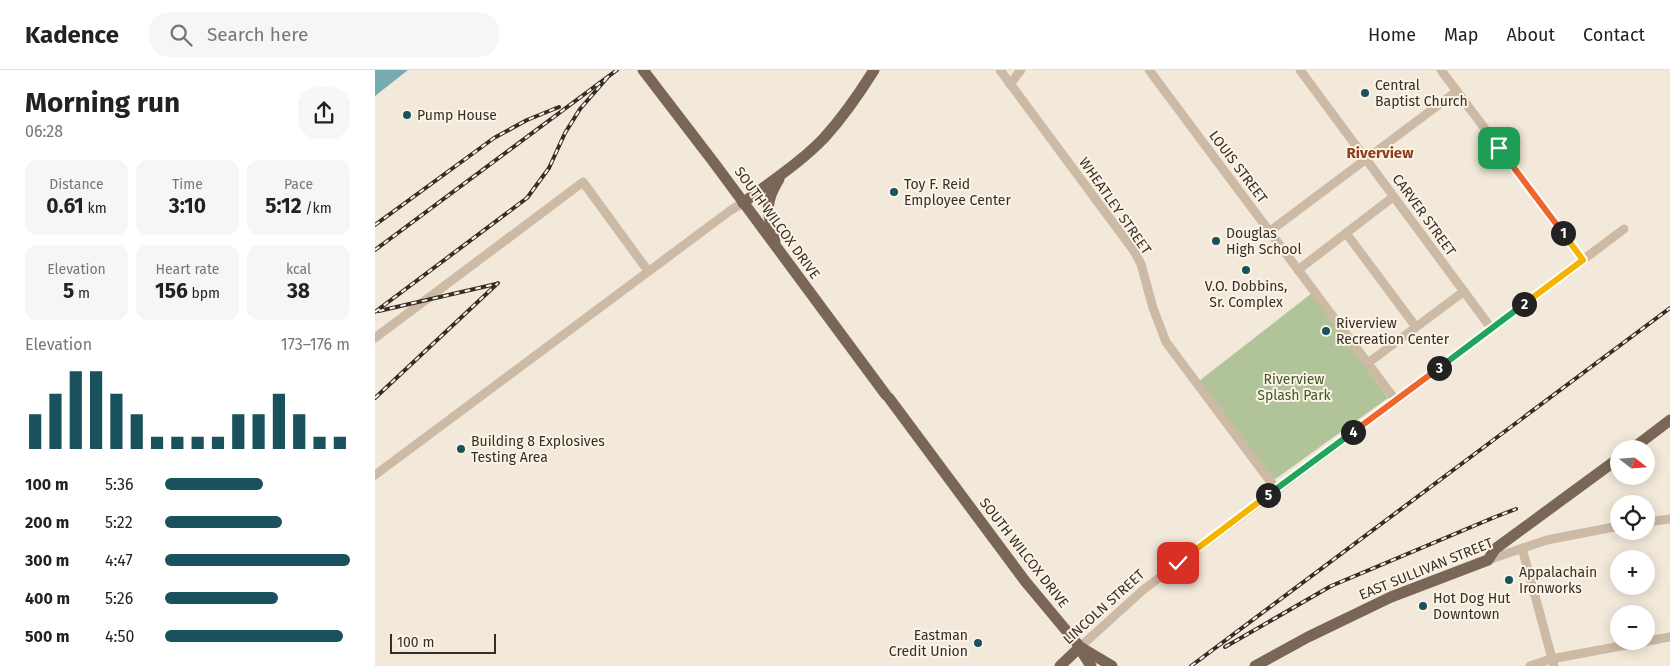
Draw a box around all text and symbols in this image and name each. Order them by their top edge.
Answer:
search box [149,12,499,57]
text: Kadence [25,21,119,49]
icon: search [167,21,195,49]
text: Search here [207,23,308,46]
text: Home [1368,24,1416,46]
text: Map [1444,24,1478,46]
text: About [1506,24,1555,46]
text: Contact [1583,24,1645,46]
place label: Central Baptist Church [1375,77,1468,110]
text: Morning run [25,86,180,119]
button: share [298,87,350,139]
marker: Central Baptist Church [1359,87,1371,99]
place label: Pump House [417,107,497,124]
marker: Pump House [401,109,413,121]
text: 06:28 [25,122,63,141]
pin [1478,127,1520,169]
street label: LOUIS STREET [1205,128,1271,207]
icon: arrive [1485,134,1513,162]
district label: Riverview [1347,144,1414,162]
street label: WHEATLEY STREET [1075,154,1155,258]
street label: SOUTH WILCOX DRIVE [731,164,823,282]
street label: CARVER STREET [1389,171,1460,260]
text: Distance [49,176,104,193]
text: Time [172,176,203,193]
text: Pace [284,176,313,193]
place label: Toy F. Reid Employee Center [904,176,1011,209]
marker: Toy F. Reid Employee Center [888,186,900,198]
text: 0.61 [46,193,84,219]
text: 3:10 [169,193,206,219]
text: 5:12 [265,193,302,219]
text: km [84,200,107,217]
text: /km [302,200,332,217]
pin: 1 [1551,220,1575,246]
place label: Douglas High School [1226,225,1302,258]
text: 1 [1560,225,1567,242]
marker: Douglas High School [1210,235,1222,247]
text: Elevation [47,261,106,278]
text: Heart rate [156,261,219,278]
text: kcal [286,261,311,278]
marker: V.O. Dobbins, Sr. Complex [1240,264,1252,276]
text: 5 [63,278,74,304]
text: 156 [155,278,188,304]
text: 38 [287,278,310,304]
place label: V.O. Dobbins, Sr. Complex [1205,278,1287,311]
text: m [74,285,90,302]
text: bpm [188,285,220,302]
pin: 2 [1511,292,1537,316]
text: 2 [1521,296,1528,313]
place label: Riverview Recreation Center [1336,315,1450,348]
marker: Riverview Recreation Center [1320,325,1332,337]
text: Elevation [25,335,92,354]
text: 173–176 m [281,335,350,354]
pin: 3 [1427,356,1451,380]
text: 3 [1436,360,1443,377]
park label: Riverview Splash Park [1257,371,1332,404]
pin: 4 [1341,420,1365,444]
text: 4 [1350,424,1357,441]
place label: Building 8 Explosives Testing Area [471,433,605,466]
north arrow [1610,440,1655,485]
map controls [1610,440,1655,650]
marker: Building 8 Explosives Testing Area [455,443,467,455]
text: 100 m [25,475,68,494]
text: 5:36 [105,475,134,494]
pin: 5 [1255,482,1281,508]
text: 5 [1265,487,1272,504]
street label: SOUTH WILCOX DRIVE [976,495,1072,611]
button: locate [1610,495,1655,540]
text: 200 m [25,513,69,532]
text: 5:22 [105,513,133,532]
street label: EAST SULLIVAN STREET [1357,534,1496,604]
pin [1157,542,1199,584]
icon: check [1164,549,1192,577]
button: + [1610,550,1655,595]
text: 300 m [25,551,69,570]
text: 4:47 [105,551,133,570]
place label: Appalachain Ironworks [1519,564,1597,597]
street label: LINCOLN STREET [1060,566,1149,648]
marker: Appalachain Ironworks [1503,574,1515,586]
text: 400 m [25,589,70,608]
text: 5:26 [105,589,133,608]
place label: Hot Dog Hut Downtown [1433,590,1511,623]
marker: Hot Dog Hut Downtown [1417,600,1429,612]
button: − [1610,605,1655,650]
text: 500 m [25,627,70,646]
text: 4:50 [105,627,134,646]
place label: Eastman Credit Union [889,627,968,660]
scale bar [390,631,496,654]
text: 100 m [397,634,434,651]
marker: Eastman Credit Union [972,637,984,649]

